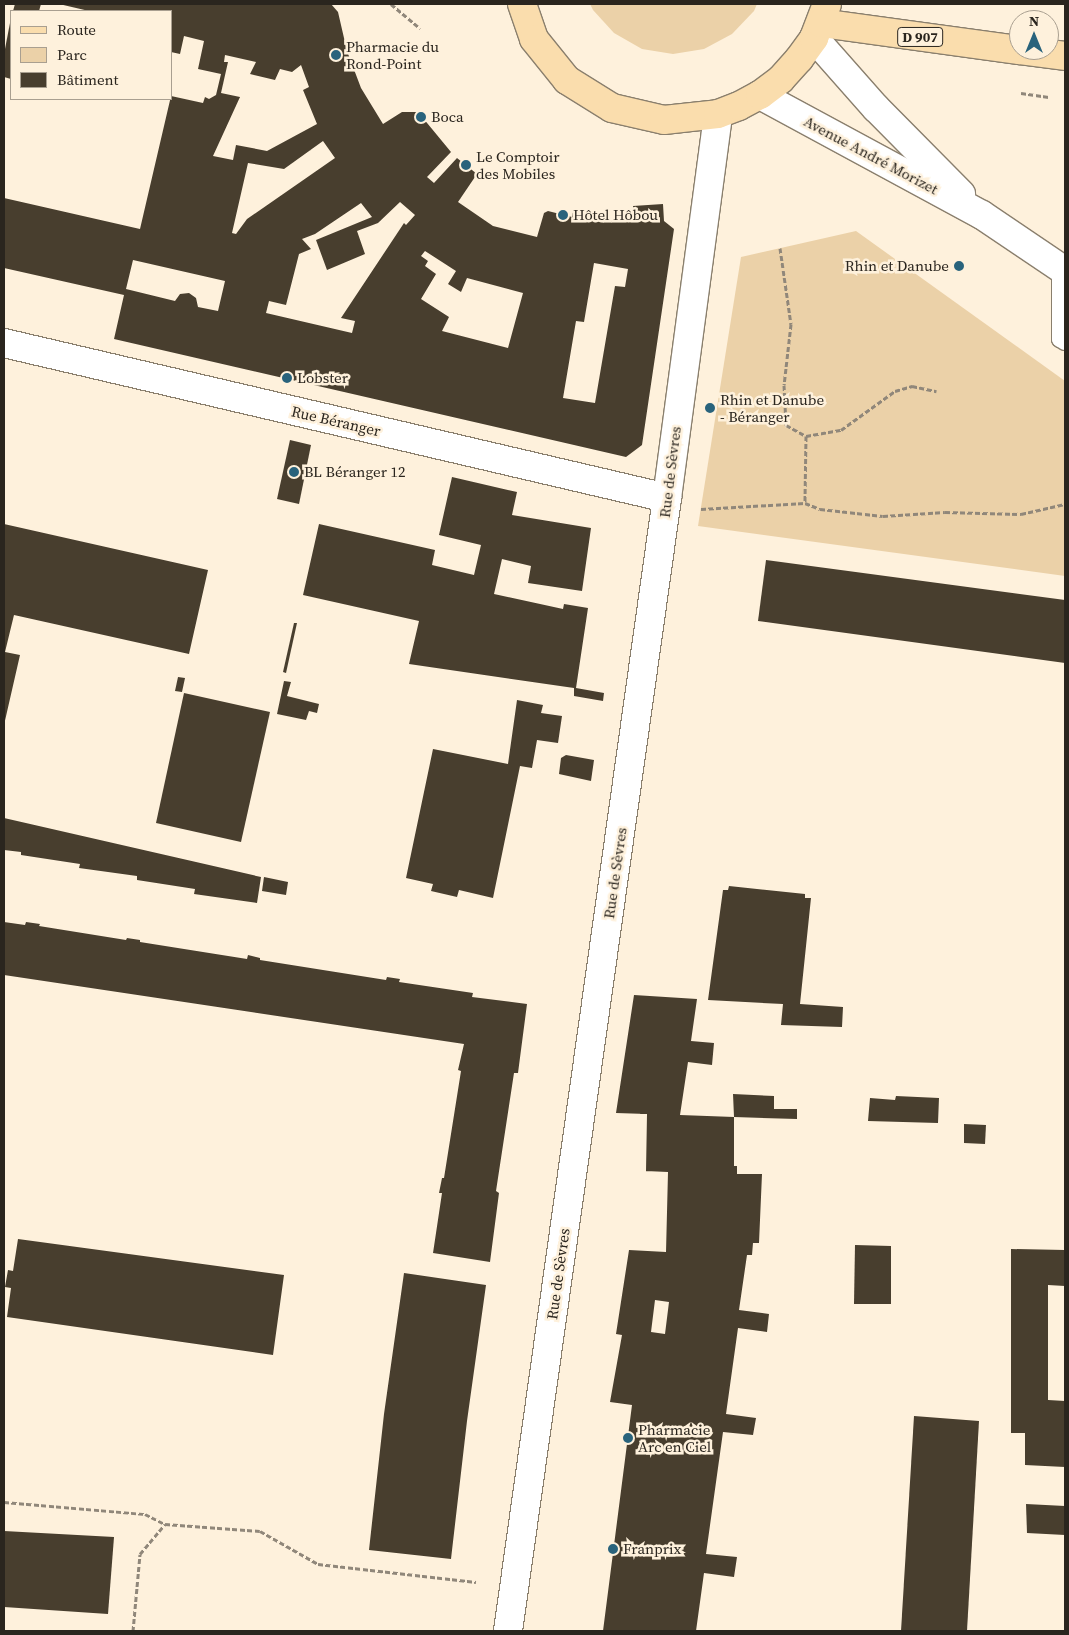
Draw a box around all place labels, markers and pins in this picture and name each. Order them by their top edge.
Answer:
place label: Pharmacie du Rond-Point [346,37,439,72]
marker: Pharmacie du Rond-Point [330,49,342,61]
place label: Boca [431,108,464,126]
marker: Boca [415,111,427,123]
place label: Le Comptoir des Mobiles [476,147,560,182]
marker: Le Comptoir des Mobiles [460,159,472,171]
place label: Hôtel Hôbou [573,206,658,224]
marker: Hôtel Hôbou [557,209,569,221]
place label: Rhin et Danube [845,257,949,275]
marker: Rhin et Danube [953,260,965,272]
place label: Lobster [297,369,348,387]
marker: Lobster [281,372,293,384]
place label: Rhin et Danube - Béranger [720,390,824,425]
marker: Rhin et Danube - Béranger [704,402,716,414]
place label: BL Béranger 12 [304,463,406,481]
marker: BL Béranger 12 [288,466,300,478]
place label: Pharmacie Arc en Ciel [638,1420,711,1455]
marker: Pharmacie Arc en Ciel [622,1432,634,1444]
place label: Franprix [623,1540,681,1558]
marker: Franprix [607,1543,619,1555]

